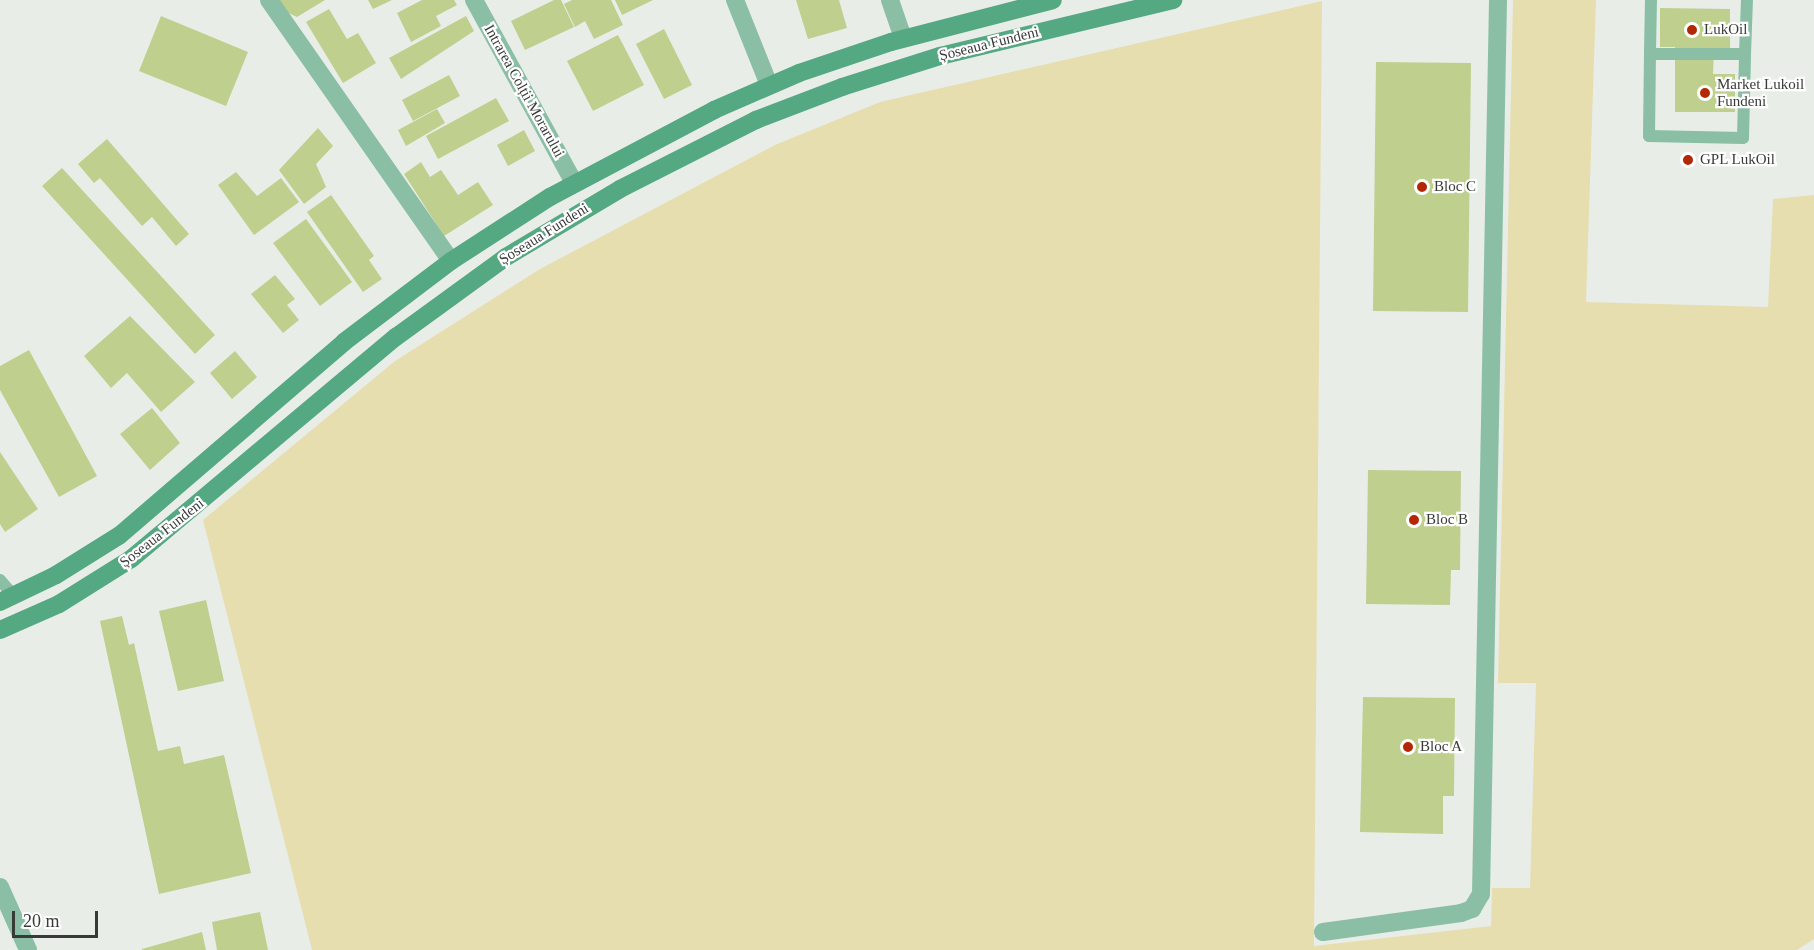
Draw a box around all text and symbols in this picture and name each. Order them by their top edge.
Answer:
street label: Intrarea Colții Morarului [480,21,568,161]
place label: LukOil [1704,21,1747,39]
street label: Șoseaua Fundeni [937,23,1041,65]
marker: LukOil [1685,23,1699,37]
place label: Market Lukoil Fundeni [1717,75,1804,110]
marker: Market Lukoil Fundeni [1698,86,1712,100]
place label: GPL LukOil [1700,151,1775,169]
marker: GPL LukOil [1681,153,1695,167]
place label: Bloc C [1434,178,1476,196]
marker: Bloc C [1415,180,1429,194]
street label: Șoseaua Fundeni [496,199,592,269]
street label: Șoseaua Fundeni [116,494,208,572]
place label: Bloc B [1426,511,1468,529]
marker: Bloc B [1407,513,1421,527]
place label: Bloc A [1420,738,1463,756]
marker: Bloc A [1401,740,1415,754]
scale bar [15,899,100,937]
text: 20 m [23,911,60,931]

